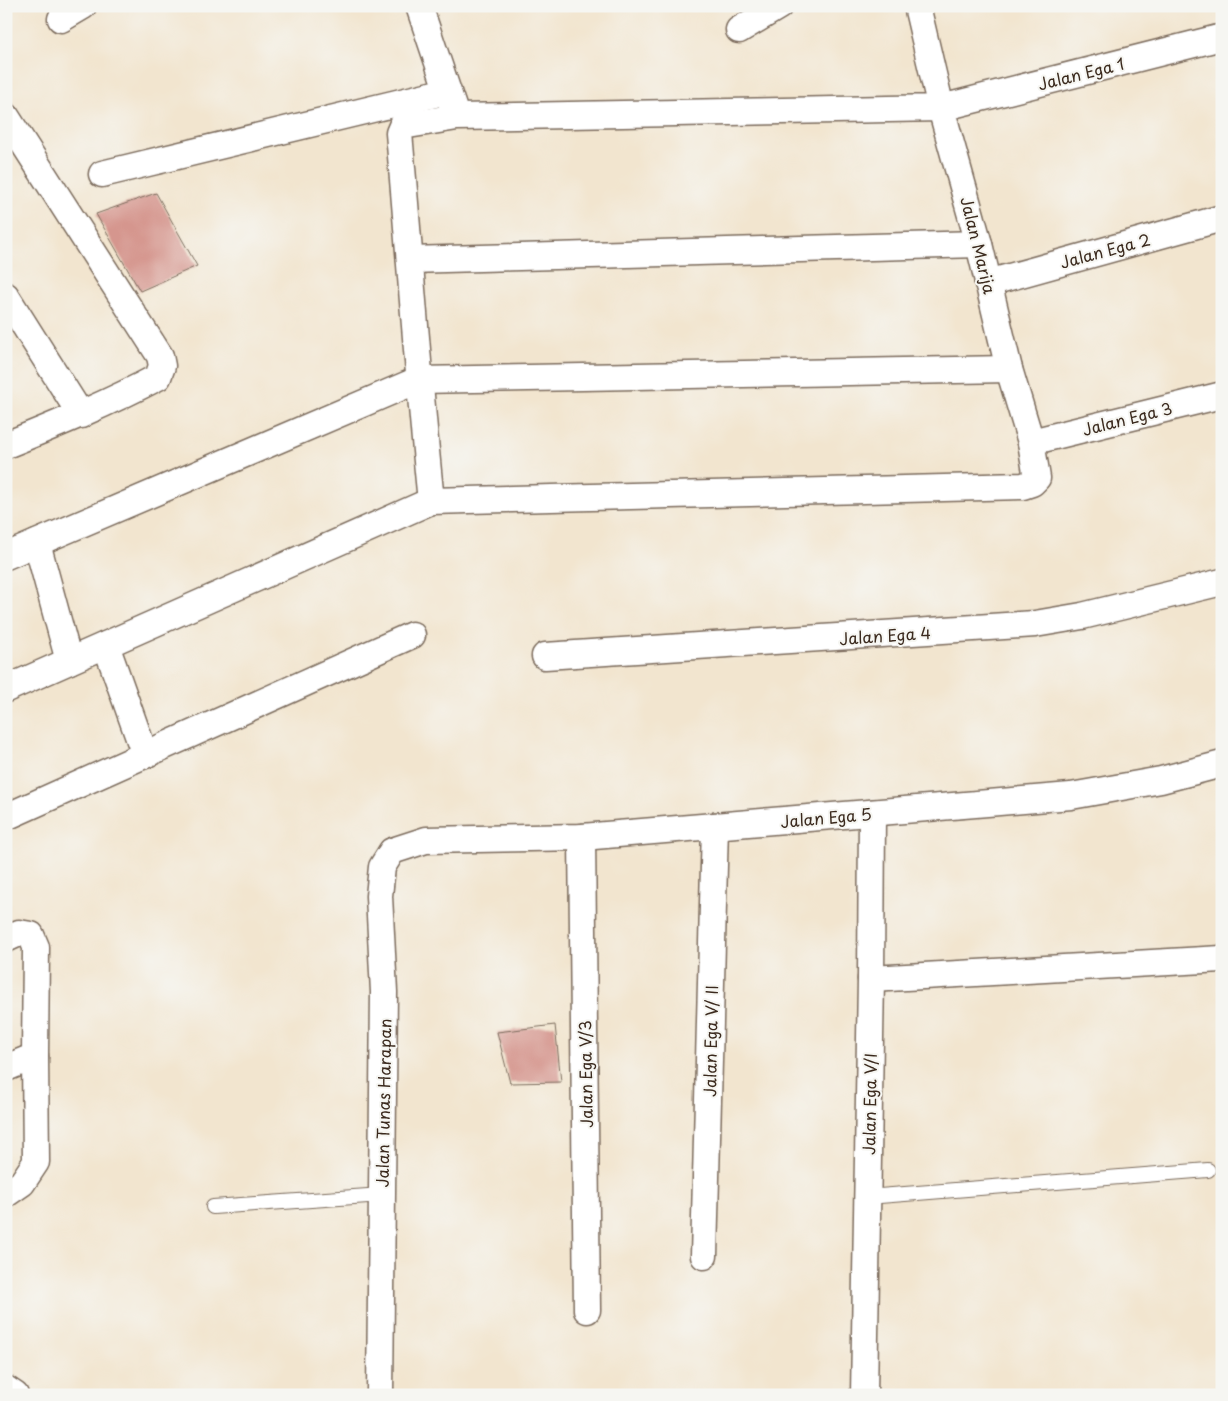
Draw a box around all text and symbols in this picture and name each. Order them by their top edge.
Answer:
street label: Jalan Ega 1 [1035,51,1127,95]
street label: Jalan Marija [955,194,1003,296]
street label: Jalan Ega 2 [1057,226,1153,274]
street label: Jalan Ega 3 [1080,395,1174,441]
street label: Jalan Ega 4 [838,620,932,650]
street label: Jalan Ega 5 [779,801,873,833]
street label: Jalan Ega V/ II [697,985,723,1097]
street label: Jalan Tunas Harapan [370,1018,396,1188]
street label: Jalan Ega V/3 [572,1020,598,1128]
street label: Jalan Ega V/I [856,1053,882,1155]

